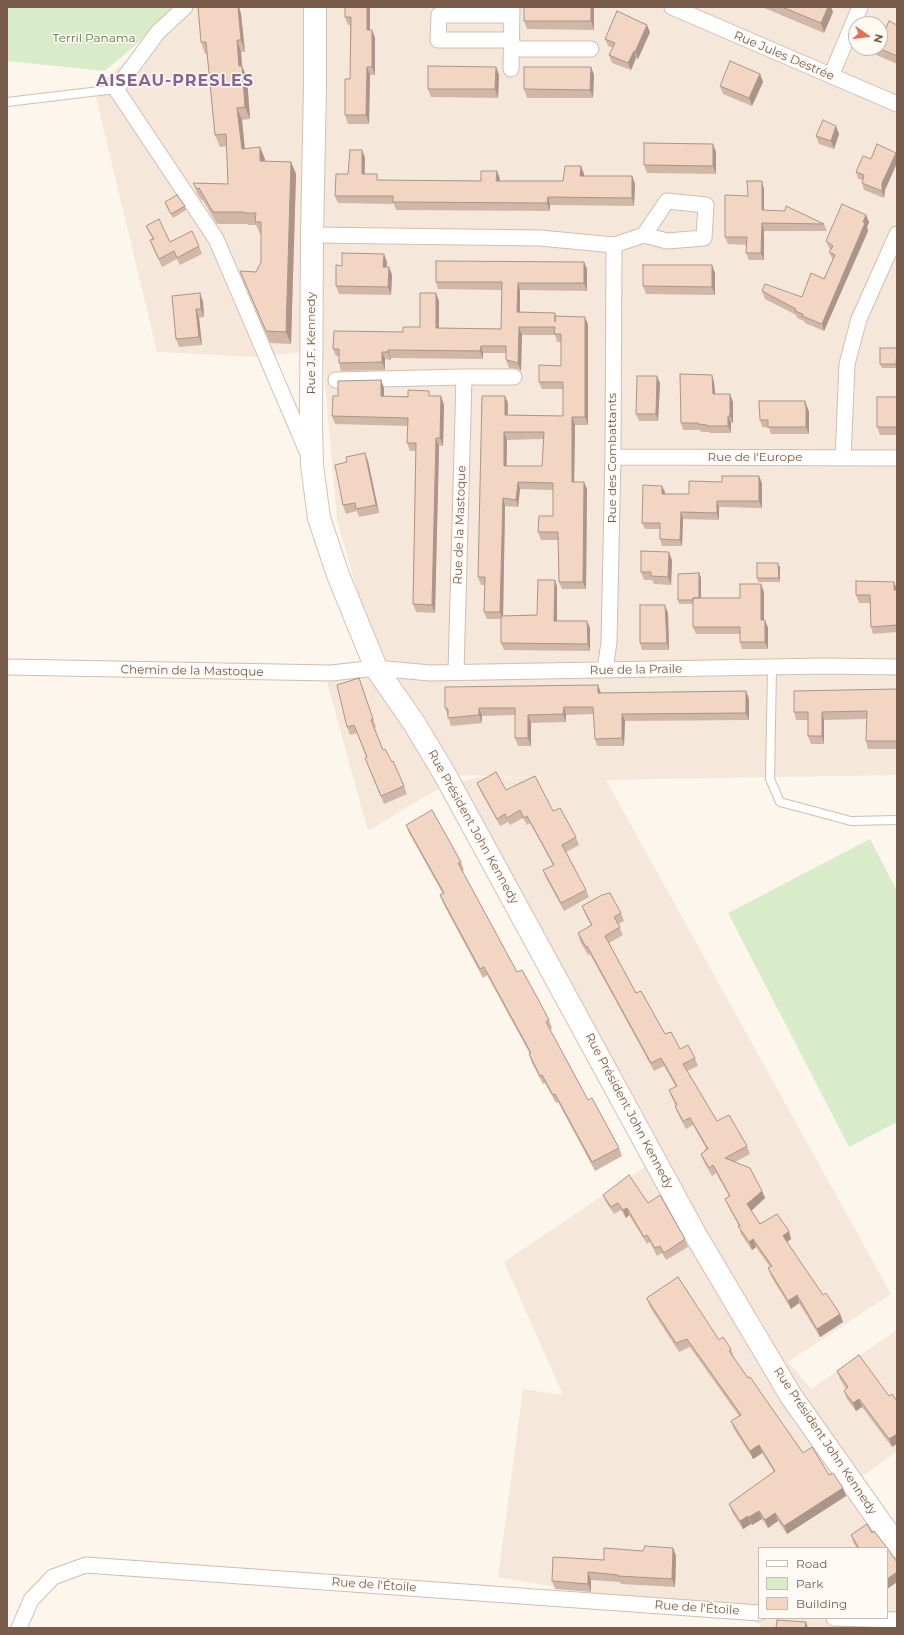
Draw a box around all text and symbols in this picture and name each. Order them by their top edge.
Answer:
north arrow [848,16,888,56]
street label: Rue Jules Destrée [732,28,836,84]
park label: Terril Panama [52,31,136,45]
text: N [871,33,887,45]
district label: AISEAU-PRESLES [96,71,254,91]
street label: Rue J.F. Kennedy [304,292,318,394]
street label: Rue des Combattants [605,393,619,523]
street label: Rue de l'Europe [708,450,802,464]
street label: Rue de la Mastoque [451,465,469,585]
street label: Rue de la Praile [590,662,682,678]
street label: Chemin de la Mastoque [120,663,264,679]
street label: Rue Président John Kennedy [424,747,522,907]
street label: Rue Président John Kennedy [582,1031,676,1191]
street label: Rue Président John Kennedy [770,1365,880,1517]
legend [758,1547,888,1619]
text: Road [796,1556,827,1571]
street label: Rue de l'Étoile [331,1575,417,1595]
text: Park [796,1576,823,1591]
text: Building [796,1596,847,1611]
street label: Rue de l'Étoile [654,1598,740,1618]

